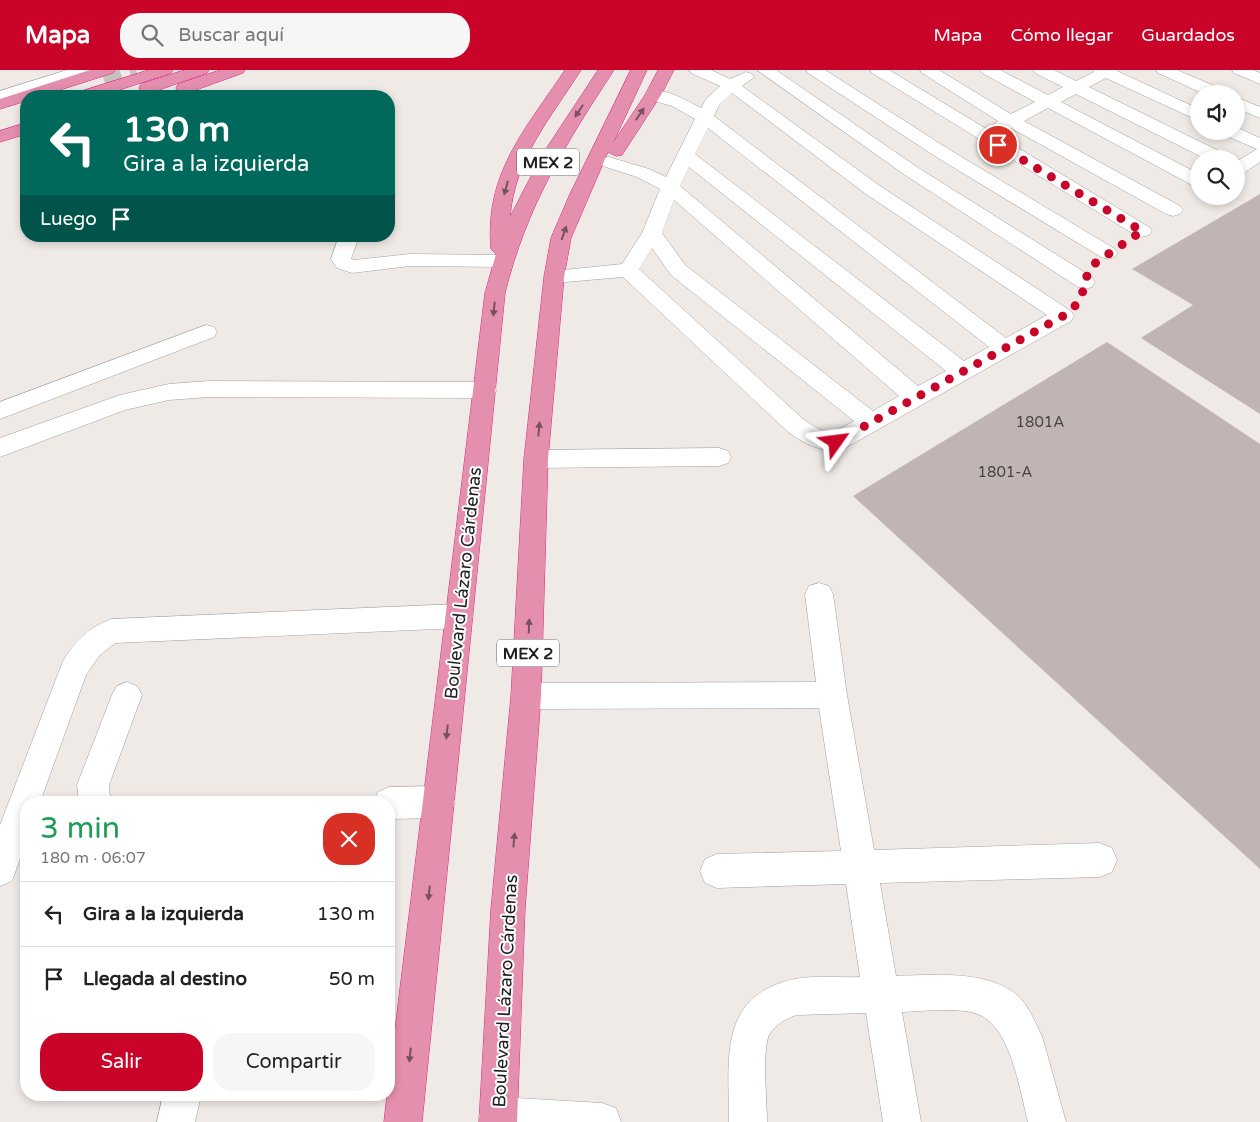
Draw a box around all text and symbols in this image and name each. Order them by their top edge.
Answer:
search box [120,13,470,58]
text: Mapa [25,21,90,50]
icon: search [138,21,166,49]
text: Buscar aquí [178,24,284,46]
text: Mapa [933,24,982,46]
text: Cómo llegar [1010,24,1113,46]
text: Guardados [1141,24,1235,46]
map controls [1190,85,1245,205]
button: sound [1190,85,1245,140]
one-way arrow [574,104,584,118]
one-way arrow [635,107,645,120]
text: 130 m [123,109,230,151]
icon: left [40,110,105,175]
pin [977,124,1019,166]
icon: arrive [984,131,1012,159]
road number: MEX 2 [517,148,579,175]
button: search [1190,150,1245,205]
text: Gira a la izquierda [123,151,309,177]
one-way arrow [502,180,510,195]
icon: arrive [107,205,135,233]
text: Luego [40,208,97,230]
one-way arrow [561,226,568,241]
one-way arrow [490,301,498,317]
house number: 1801A [1016,413,1064,431]
position arrow [809,415,861,467]
one-way arrow [535,421,543,437]
house number: 1801-A [978,463,1032,481]
street label: Boulevard Lázaro Cárdenas [440,466,486,700]
one-way arrow [525,618,533,634]
road number: MEX 2 [497,640,559,666]
one-way arrow [443,724,451,740]
text: 3 min [40,810,120,847]
button: close [323,813,375,865]
one-way arrow [510,832,518,848]
text: 180 m · 06:07 [40,848,146,868]
street label: Boulevard Lázaro Cárdenas [488,874,522,1108]
one-way arrow [425,885,433,901]
icon: left [40,900,68,928]
text: Gira a la izquierda [83,903,244,925]
text: 130 m [317,903,375,925]
icon: arrive [40,965,68,993]
text: Llegada al destino [83,968,247,990]
text: 50 m [329,968,375,990]
button: Salir [40,1033,203,1091]
button: Compartir [213,1033,375,1091]
one-way arrow [406,1047,414,1063]

